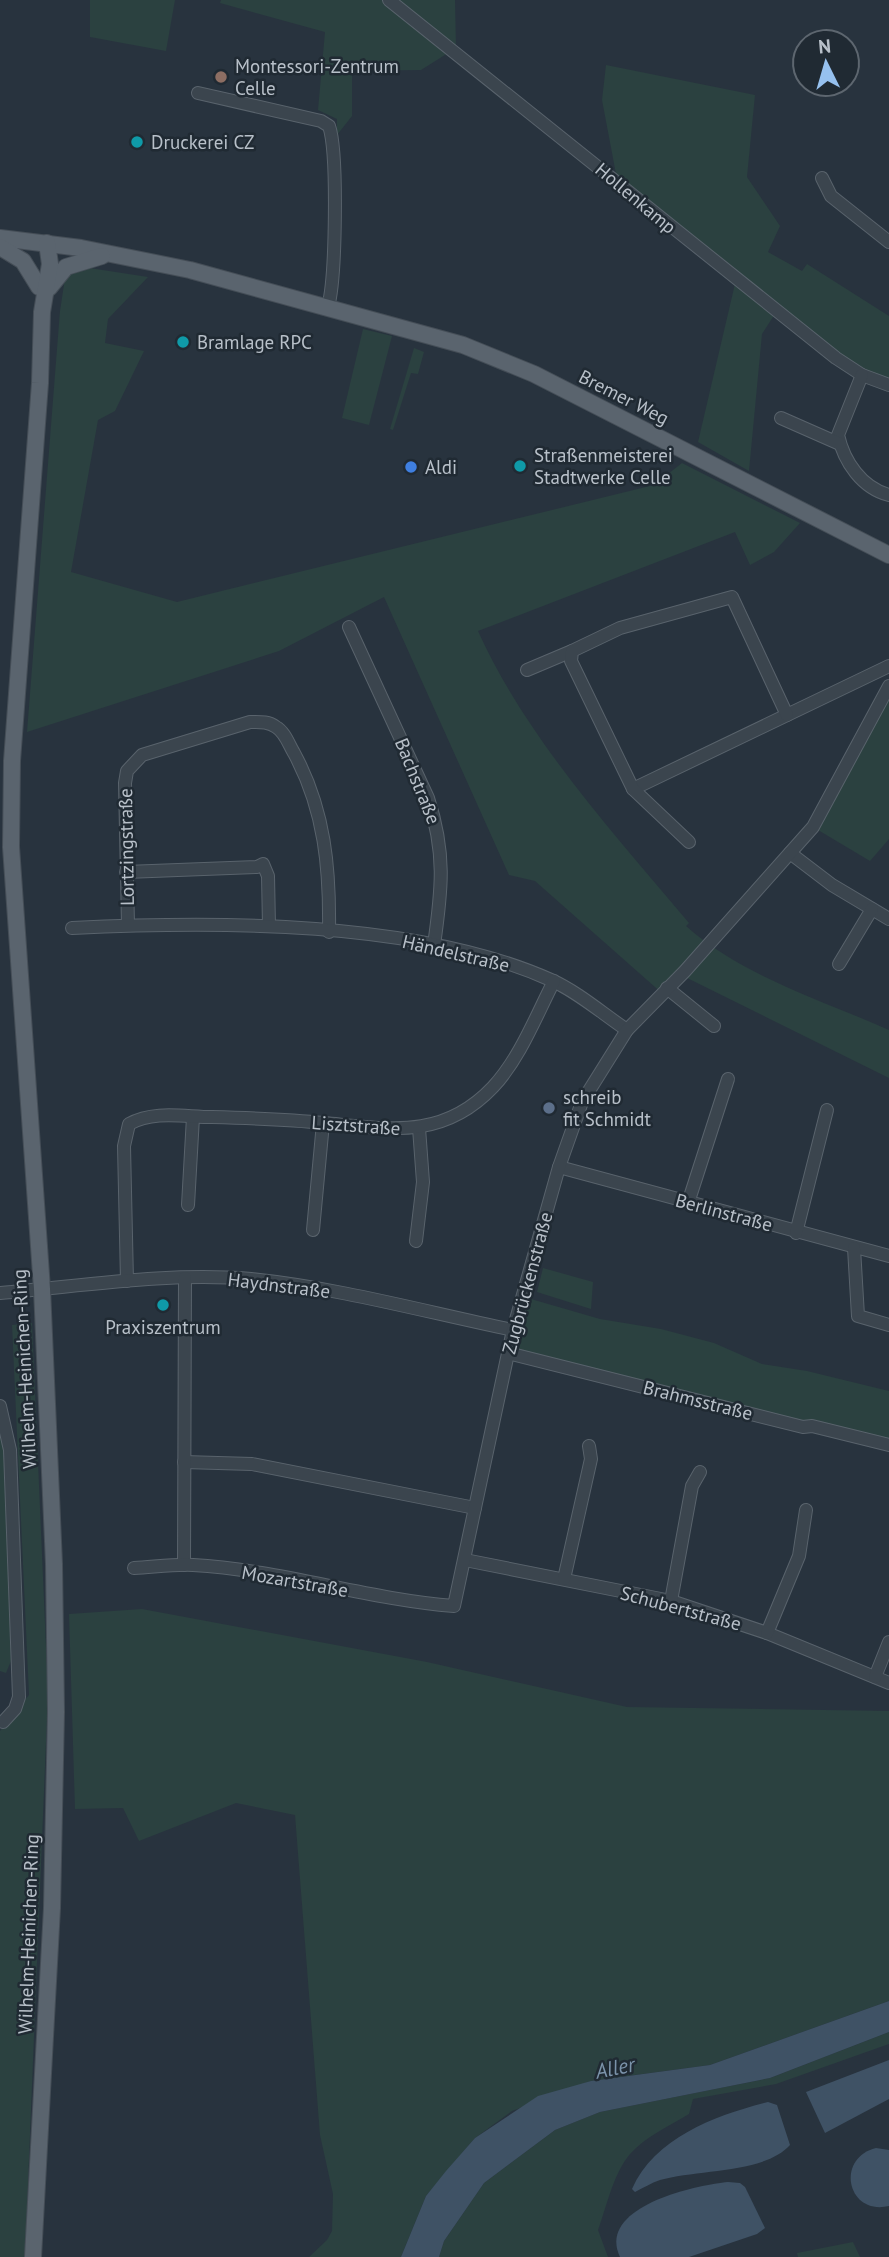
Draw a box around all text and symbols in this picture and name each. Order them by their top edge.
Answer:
north arrow [791,28,861,98]
text: N [817,34,832,59]
place label: Montessori-Zentrum Celle [235,54,399,100]
marker: Montessori-Zentrum Celle [213,69,229,85]
place label: Druckerei CZ [151,130,254,154]
marker: Druckerei CZ [129,134,145,150]
street label: Hollenkamp [591,157,681,239]
place label: Bramlage RPC [197,330,312,354]
marker: Bramlage RPC [175,334,191,350]
street label: Bremer Weg [575,364,673,430]
place label: Straßenmeisterei Stadtwerke Celle [534,443,673,489]
place label: Aldi [425,455,457,479]
marker: Straßenmeisterei Stadtwerke Celle [512,458,528,474]
marker: Aldi [403,459,419,475]
street label: Bachstraße [390,734,446,828]
street label: Lortzingstraße [113,788,139,906]
street label: Händelstraße [400,929,512,977]
place label: schreib fit Schmidt [563,1085,652,1131]
marker: schreib fit Schmidt [541,1100,557,1116]
street label: Lisztstraße [311,1110,401,1140]
street label: Berlinstraße [673,1188,775,1236]
street label: Zugbrückenstraße [497,1209,557,1357]
street label: Haydnstraße [226,1267,332,1303]
street label: Wilhelm-Heinichen-Ring [7,1268,41,1470]
marker: Praxiszentrum [155,1297,171,1313]
place label: Praxiszentrum [105,1315,221,1339]
street label: Brahmsstraße [641,1375,755,1425]
street label: Mozartstraße [240,1560,350,1602]
street label: Schubertstraße [618,1580,744,1636]
street label: Wilhelm-Heinichen-Ring [13,1834,43,2034]
water label: Aller [592,2050,639,2085]

